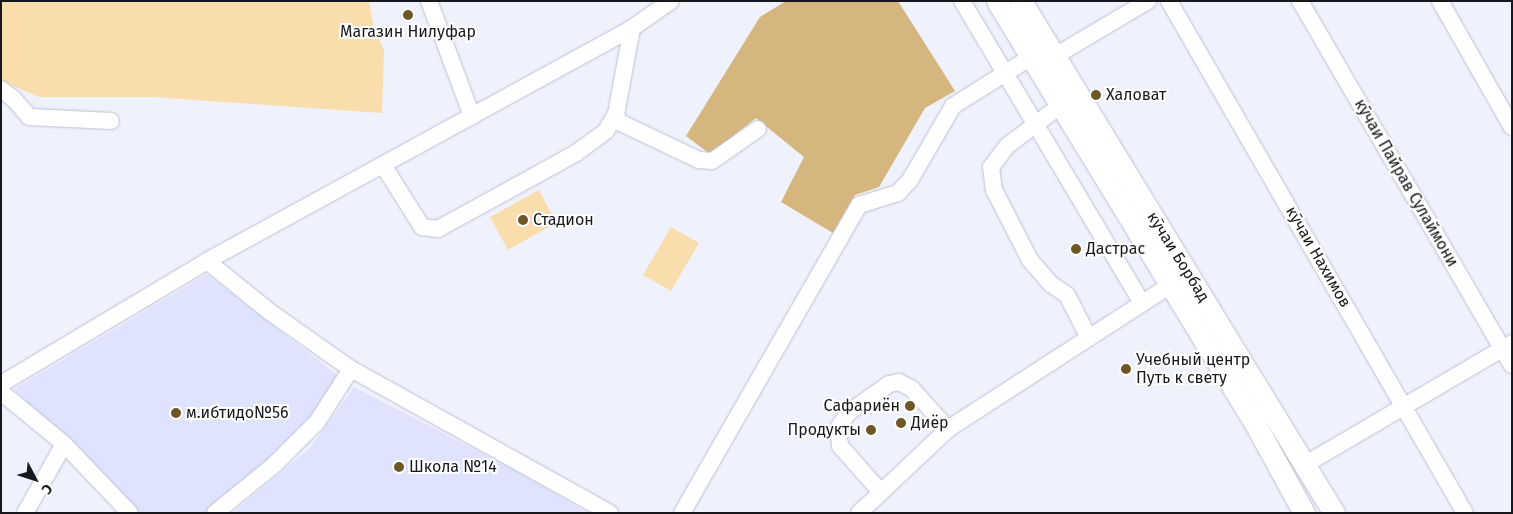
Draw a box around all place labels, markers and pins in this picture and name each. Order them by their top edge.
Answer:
marker: Магазин Нилуфар [402,9,414,21]
place label: Магазин Нилуфар [340,22,476,42]
place label: Халоват [1106,85,1166,105]
marker: Халоват [1090,89,1102,101]
place label: Стадион [533,210,594,230]
marker: Стадион [517,214,529,226]
place label: Дастрас [1086,239,1145,259]
marker: Дастрас [1070,243,1082,255]
place label: Учебный центр Путь к свету [1136,350,1250,388]
marker: Учебный центр Путь к свету [1120,363,1132,375]
place label: Сафариëн [824,396,900,416]
marker: Сафариëн [904,400,916,412]
place label: м.ибтидо№56 [186,403,289,423]
marker: м.ибтидо№56 [170,407,182,419]
place label: Диëр [911,413,949,433]
marker: Диëр [895,417,907,429]
place label: Продукты [787,420,861,440]
marker: Продукты [865,424,877,436]
place label: Школа №14 [409,457,497,477]
marker: Школа №14 [393,461,405,473]

